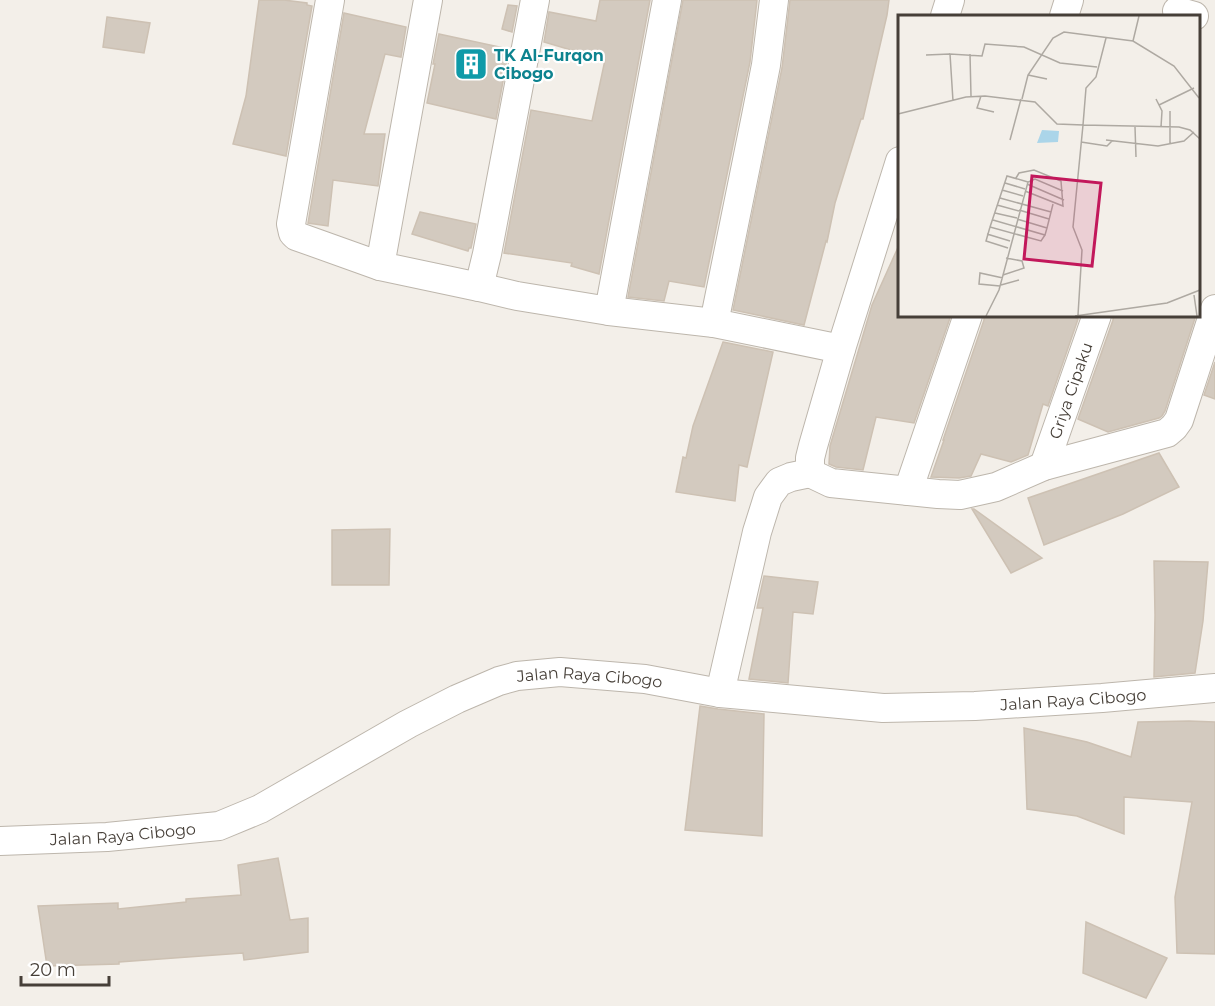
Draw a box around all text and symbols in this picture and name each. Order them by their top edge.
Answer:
inset map [898,15,1200,316]
building icon: TK Al-Furqon Cibogo [453,46,489,82]
place label: TK Al-Furqon Cibogo [494,46,604,83]
street label: Griya Cipaku [1045,340,1096,441]
street label: Jalan Raya Cibogo [515,662,664,692]
street label: Jalan Raya Cibogo [999,685,1147,714]
street label: Jalan Raya Cibogo [48,819,197,849]
scale bar [21,949,110,987]
text: 20 m [30,959,76,981]

